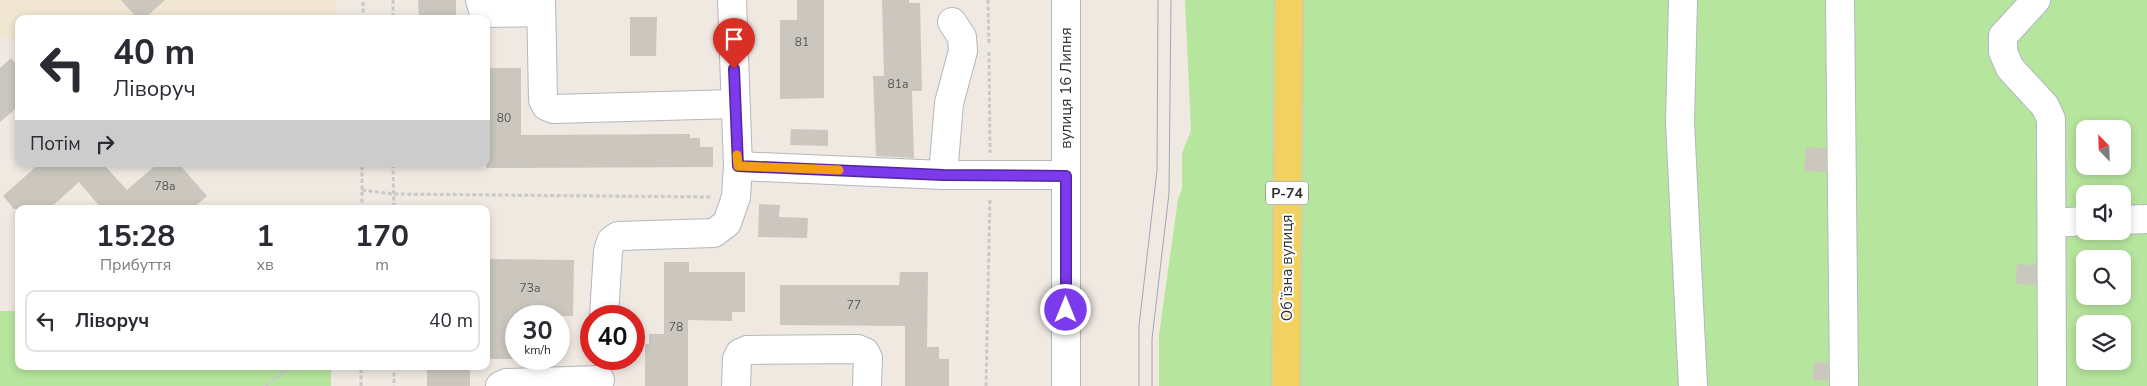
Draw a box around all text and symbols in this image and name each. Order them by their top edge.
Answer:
pin [713,18,755,69]
icon: arrive [720,25,748,53]
street label: вулиця 16 Липня [1056,27,1076,149]
text: 40 m [113,29,195,76]
house number: 81 [795,34,809,50]
icon: left [30,35,95,100]
text: Ліворуч [113,74,196,104]
house number: 81а [888,76,908,92]
house number: 80 [497,110,511,126]
north arrow [2076,120,2131,175]
map controls [2076,120,2131,370]
icon: right [91,130,119,158]
text: Потім [30,131,81,157]
house number: 78а [155,178,175,194]
road number: Р-74 [1266,182,1308,204]
button: sound [2076,185,2131,240]
street label: Обʼїзна вулиця [1277,215,1297,321]
text: 15:28 [96,216,175,257]
text: 1 [256,216,274,257]
text: 170 [355,216,409,257]
button: search [2076,250,2131,305]
text: Прибуття [100,254,171,276]
text: хв [257,254,274,276]
text: m [375,254,389,276]
house number: 73а [520,280,540,296]
position arrow [1039,283,1091,335]
house number: 77 [847,297,861,313]
speed limit sign: 40 [580,305,645,370]
icon: left [32,307,60,335]
text: Ліворуч [75,308,149,334]
text: 40 m [429,308,473,334]
text: 30 [522,314,553,348]
button: layers [2076,315,2131,370]
house number: 78 [669,319,683,335]
text: km/h [524,342,551,358]

